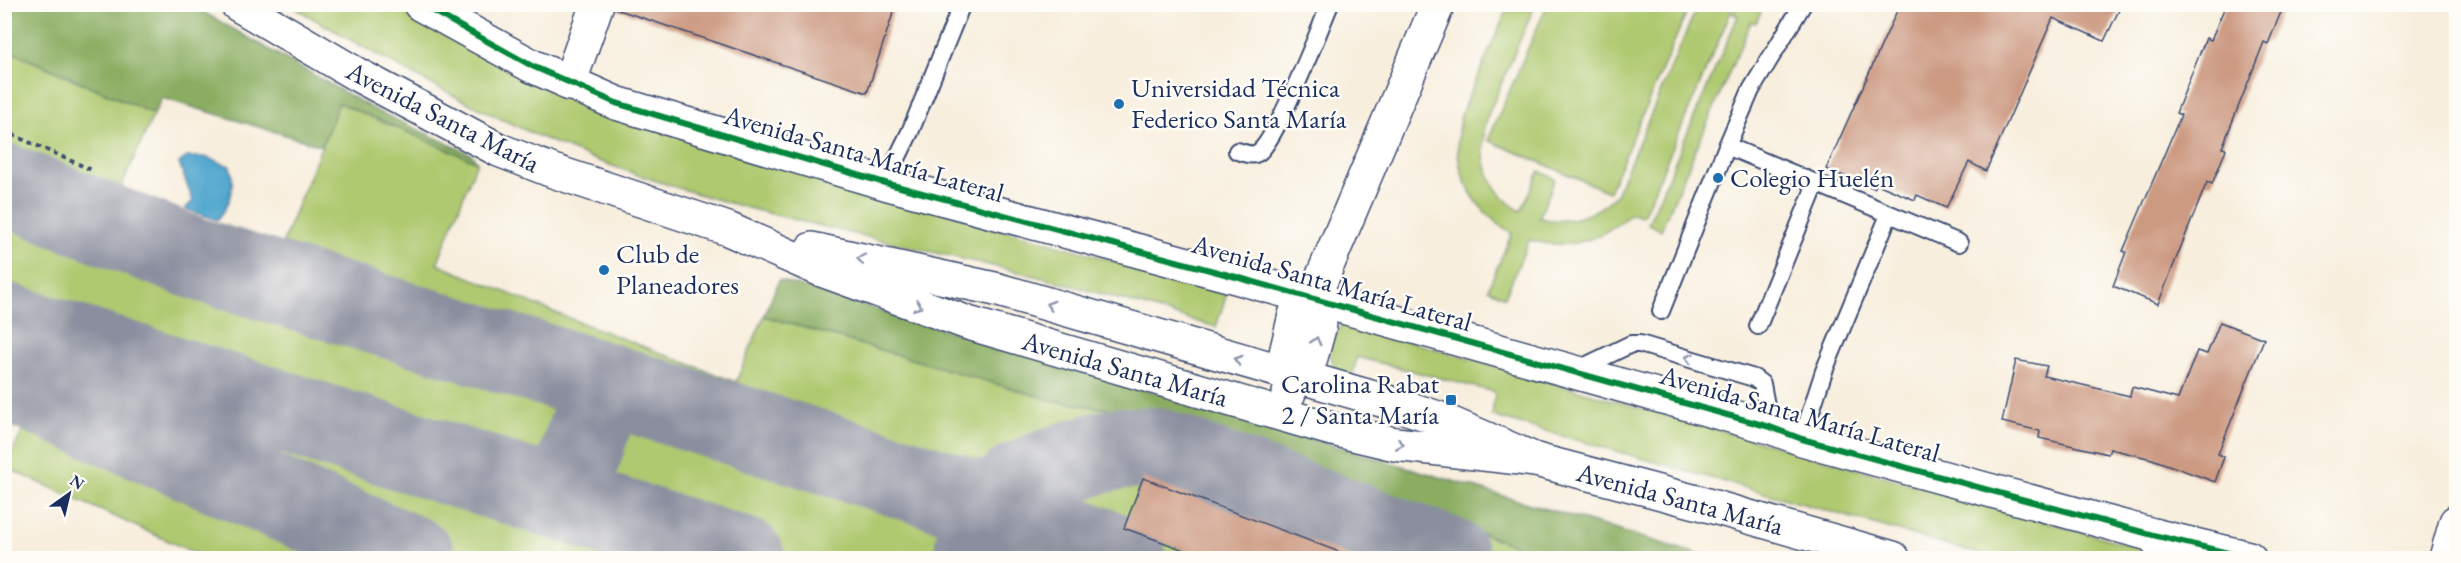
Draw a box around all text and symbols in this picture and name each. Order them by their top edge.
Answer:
street label: Avenida Santa María [340,52,546,180]
place label: Universidad Técnica Federico Santa María [1131,70,1347,136]
street label: Avenida Santa María Lateral [719,97,1008,210]
marker: Universidad Técnica Federico Santa María [1112,97,1126,111]
place label: Colegio Huelén [1730,160,1894,195]
marker: Colegio Huelén [1711,171,1725,185]
street label: Avenida Santa María Lateral [1187,226,1476,339]
place label: Club de Planeadores [616,236,739,302]
one-way arrow [856,253,866,266]
marker: Club de Planeadores [597,263,611,277]
one-way arrow [913,298,923,311]
one-way arrow [1046,300,1056,312]
street label: Avenida Santa María [1017,322,1232,415]
one-way arrow [1309,336,1321,347]
one-way arrow [1684,353,1695,365]
one-way arrow [1233,354,1243,367]
street label: Avenida Santa María Lateral [1655,357,1944,470]
place label: Carolina Rabat 2 / Santa María [1281,366,1440,432]
marker: Carolina Rabat 2 / Santa María [1444,393,1458,407]
one-way arrow [1396,438,1405,450]
street label: Avenida Santa María [1572,454,1787,543]
north arrow [39,464,99,524]
text: N [66,470,88,494]

